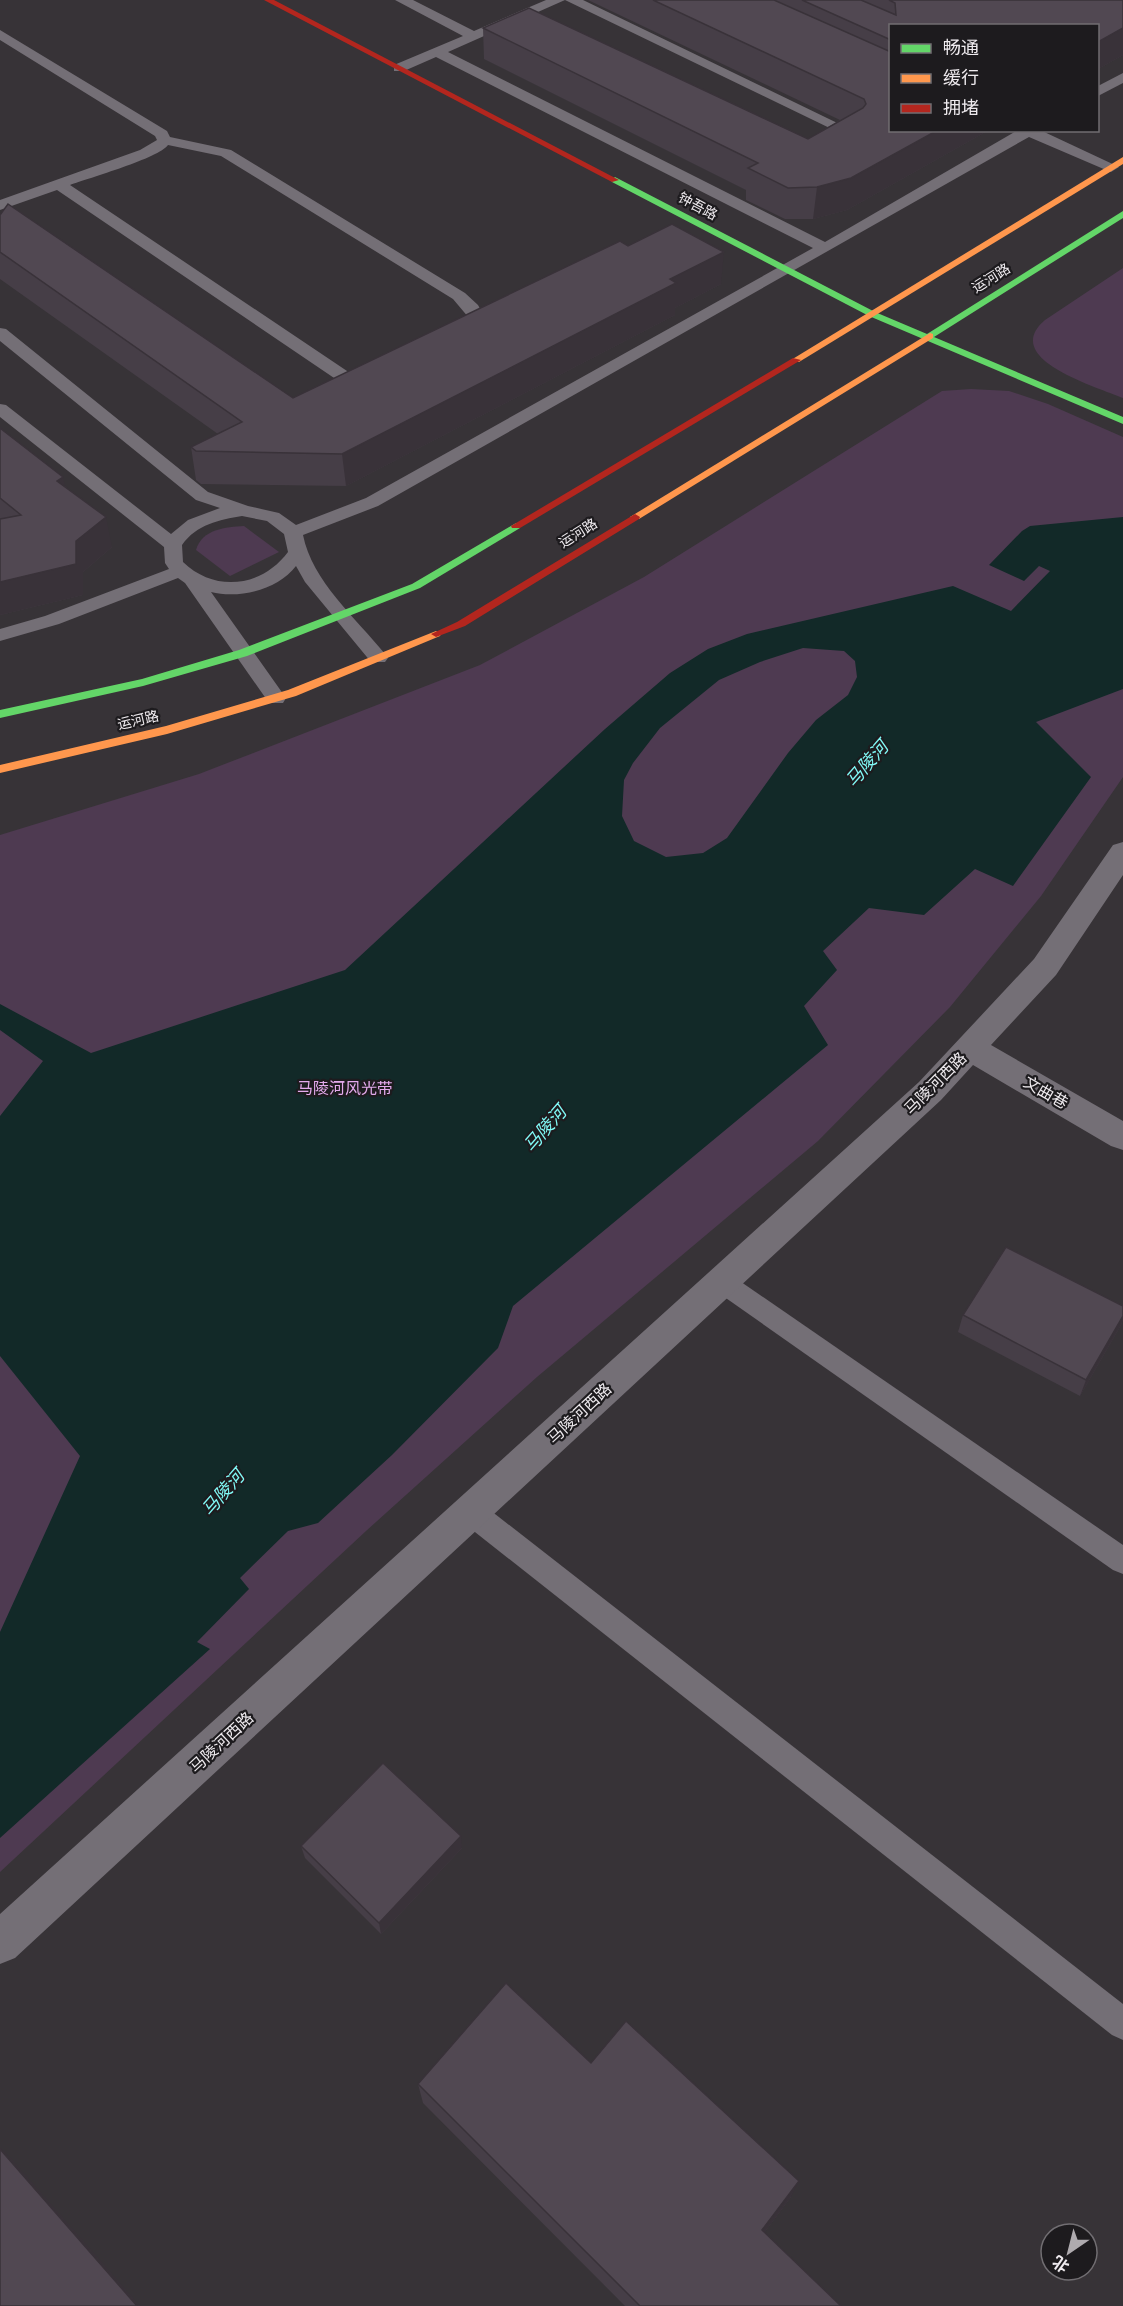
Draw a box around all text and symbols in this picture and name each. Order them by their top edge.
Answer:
legend [889,24,1099,132]
text: 畅通 [943,37,979,59]
text: 缓行 [943,67,979,89]
text: 拥堵 [943,97,979,119]
street label: 钟吾路 [675,189,720,224]
street label: 运河路 [969,260,1014,297]
street label: 运河路 [556,515,601,552]
street label: 运河路 [116,707,160,733]
water label: 马陵河 [841,734,895,792]
street label: 马陵河西路 [900,1048,971,1119]
street label: 文曲巷 [1020,1072,1071,1114]
park label: 马陵河风光带 [297,1079,393,1099]
water label: 马陵河 [519,1099,573,1157]
street label: 马陵河西路 [544,1379,616,1448]
water label: 马陵河 [197,1463,251,1521]
street label: 马陵河西路 [186,1708,258,1777]
north arrow [1039,2222,1099,2282]
text: 北 [1049,2251,1073,2276]

